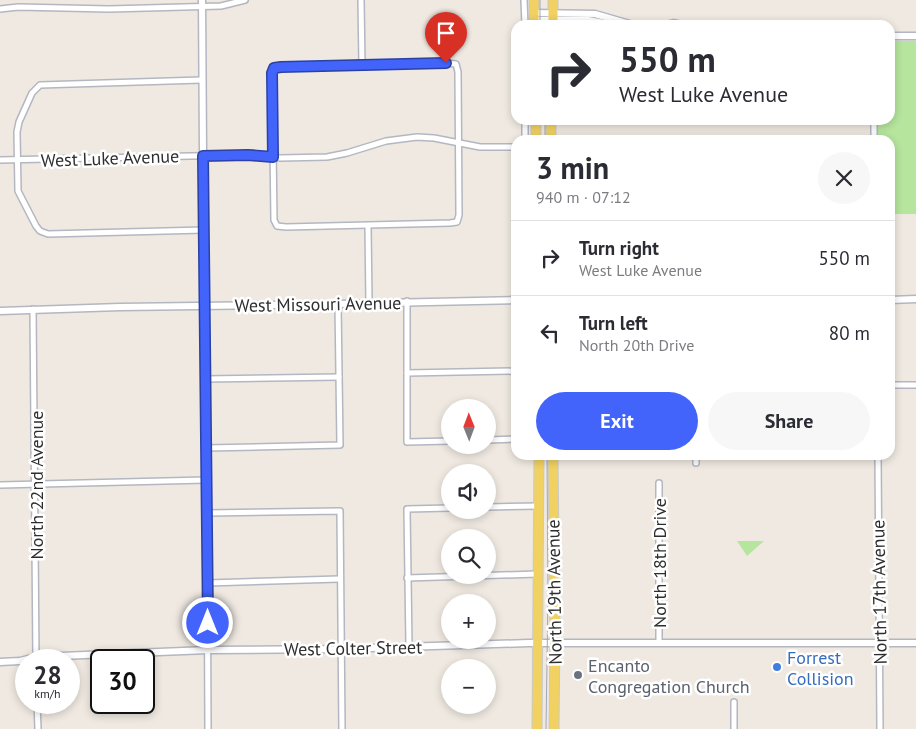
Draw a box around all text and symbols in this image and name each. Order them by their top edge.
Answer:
pin [425,12,467,63]
icon: arrive [432,19,460,47]
text: 550 m [619,36,716,82]
icon: right [536,40,601,105]
text: West Luke Avenue [619,80,788,108]
street label: West Luke Avenue [40,144,180,172]
text: 3 min [536,148,609,187]
button: close [818,152,870,204]
text: 940 m · 07:12 [536,187,631,207]
text: Turn right [579,236,659,260]
icon: right [536,244,564,272]
text: 550 m [818,246,870,270]
text: West Luke Avenue [579,260,702,280]
street label: West Missouri Avenue [234,291,402,317]
text: Turn left [579,311,648,335]
icon: left [536,319,564,347]
text: 80 m [829,321,870,345]
text: North 20th Drive [579,335,694,355]
button: Exit [536,392,698,450]
button: Share [708,392,870,450]
north arrow [441,399,496,454]
map controls [441,399,496,714]
street label: North 22nd Avenue [25,411,48,559]
button: sound [441,464,496,519]
street label: North 18th Drive [648,498,671,628]
street label: North 19th Avenue [541,519,567,665]
street label: North 17th Avenue [866,519,892,665]
button: search [441,529,496,584]
button: + [441,594,496,649]
position arrow [181,596,233,648]
street label: West Colter Street [284,635,422,661]
place label: Forrest Collision [787,646,854,690]
speed limit sign: 30 [90,649,155,714]
place label: Encanto Congregation Church [588,654,750,698]
text: 28 [33,659,62,691]
button: − [441,659,496,714]
marker: Forrest Collision [771,661,783,673]
marker: Encanto Congregation Church [572,669,584,681]
text: km/h [34,686,61,701]

